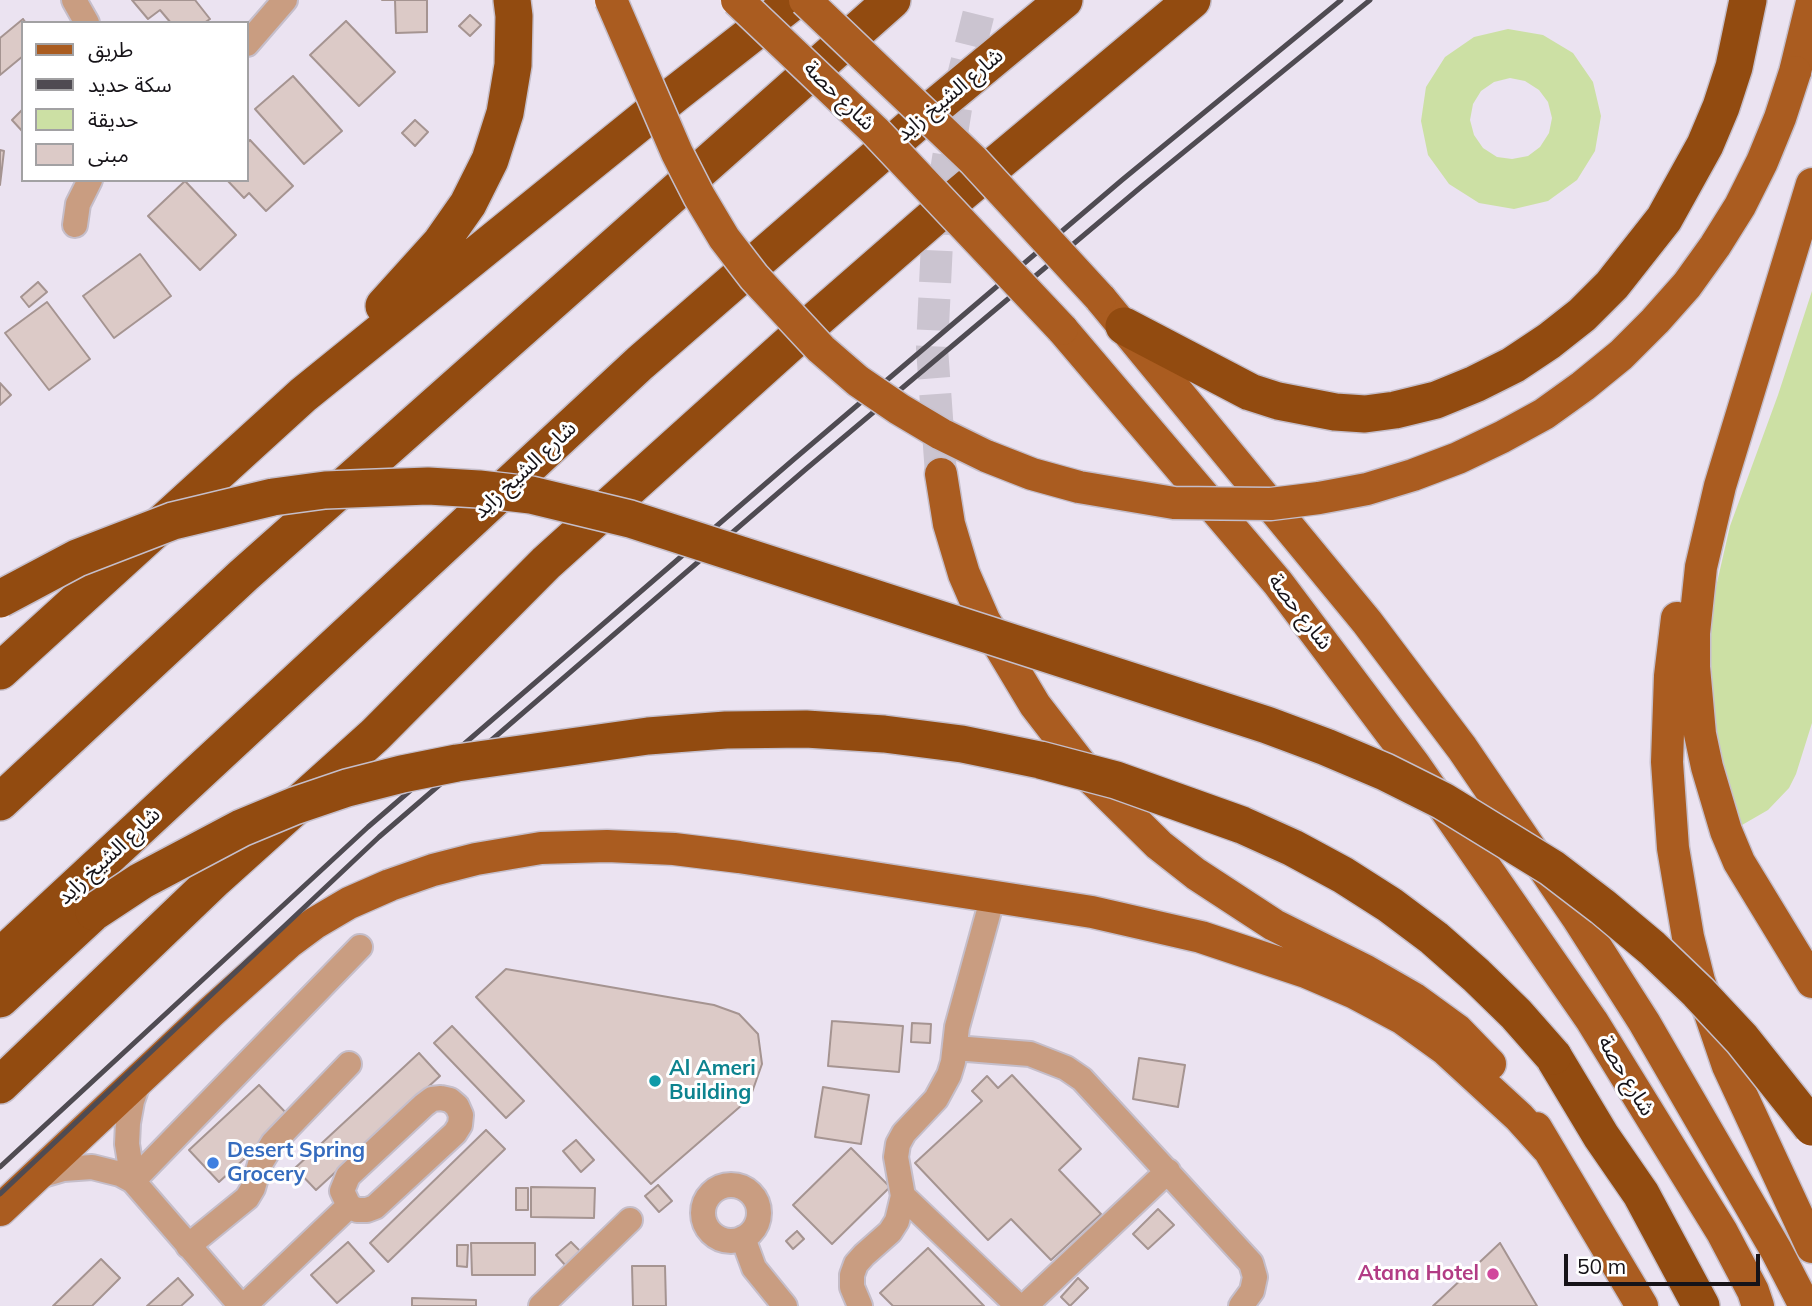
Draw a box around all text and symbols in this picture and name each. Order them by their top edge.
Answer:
legend [21,21,248,182]
text: طريق [88,36,133,62]
street label: شارع الشيخ زايد [892,43,1008,147]
street label: شارع حصة [798,56,880,136]
text: سكة حديد [88,71,172,97]
text: حديقة [88,106,138,132]
text: مبنى [88,141,129,167]
street label: شارع الشيخ زايد [468,416,582,524]
street label: شارع حصة [1263,569,1337,655]
street label: شارع الشيخ زايد [52,802,166,910]
street label: شارع حصة [1592,1031,1660,1121]
place label: Al Ameri Building [669,1056,756,1106]
marker: Al Ameri Building [647,1073,663,1089]
place label: Desert Spring Grocery [227,1138,365,1188]
marker: Desert Spring Grocery [205,1155,221,1171]
scale bar [1567,1240,1763,1284]
text: 50 m [1577,1253,1626,1279]
place label: Atana Hotel [1358,1261,1479,1287]
marker: Atana Hotel [1485,1266,1501,1282]

